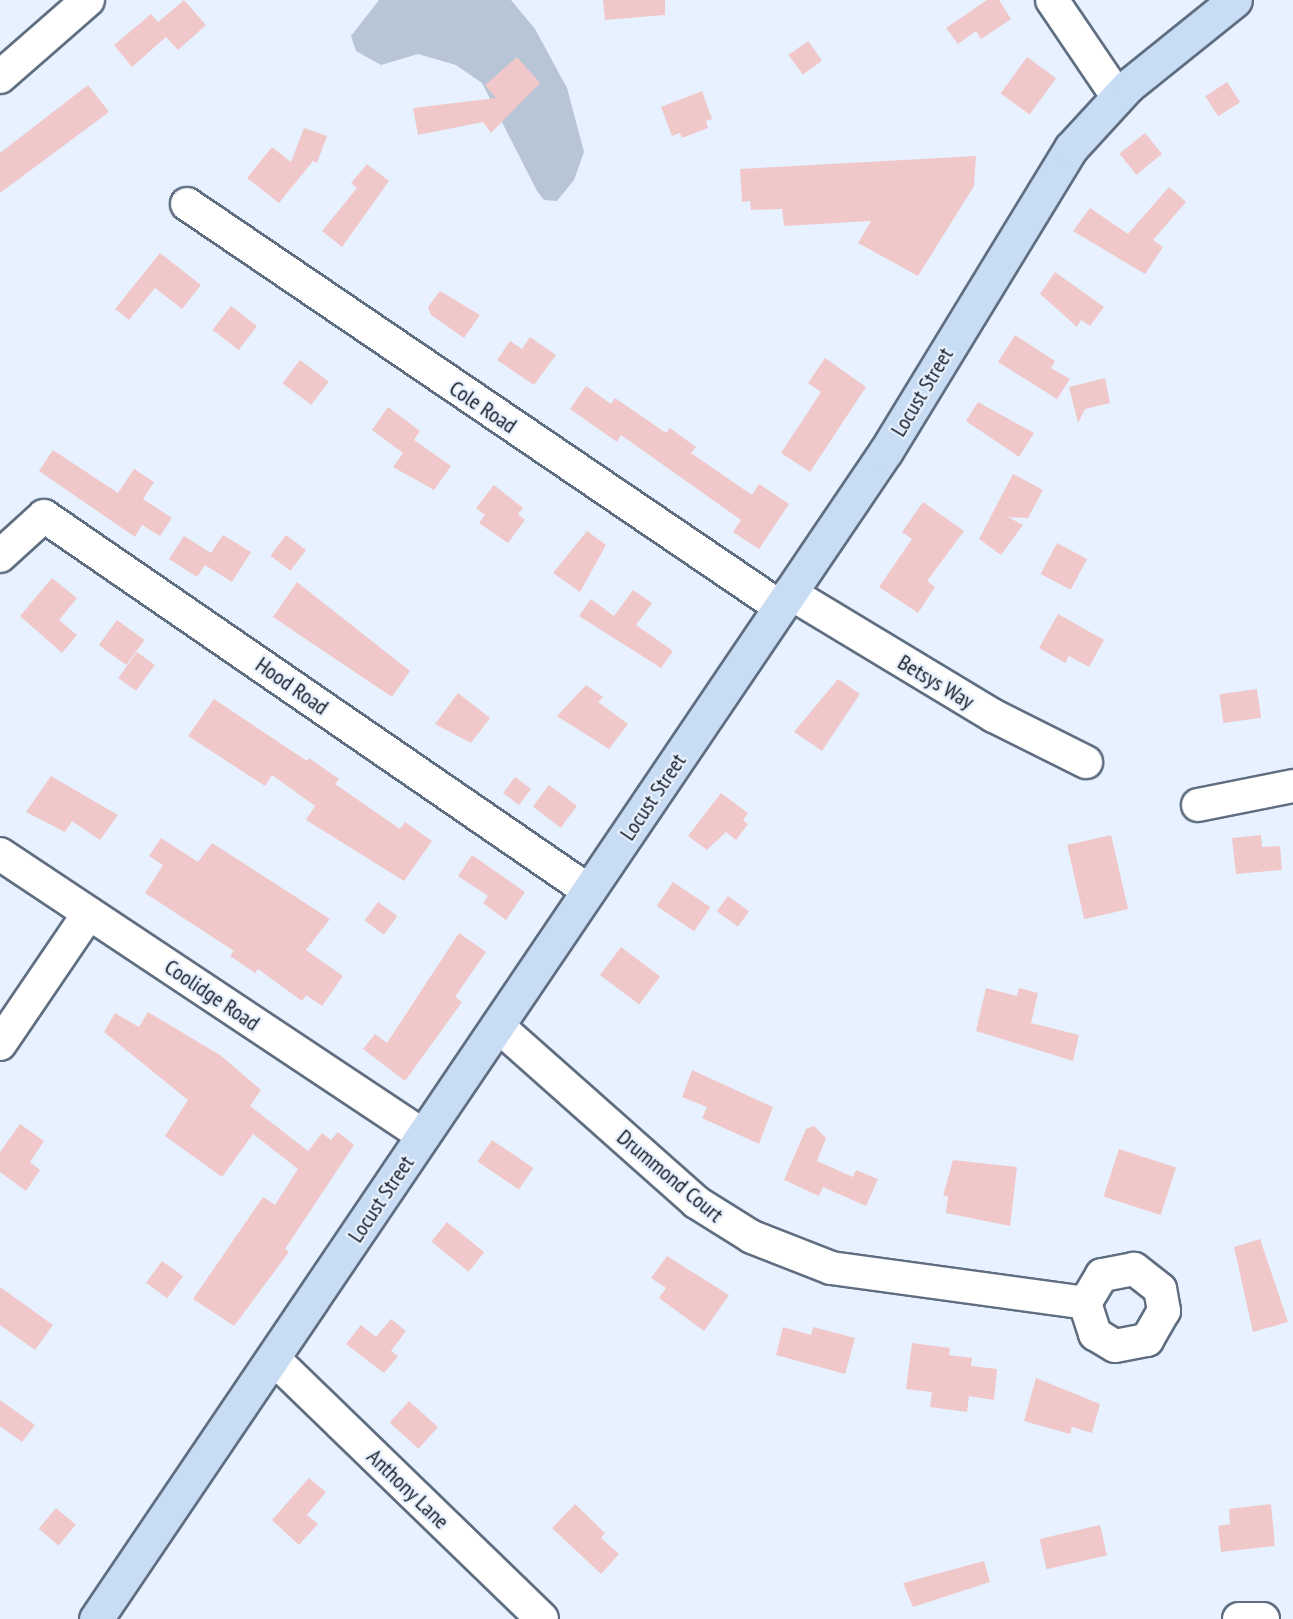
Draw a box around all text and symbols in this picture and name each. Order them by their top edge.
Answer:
street label: Locust Street [885,343,959,441]
street label: Cole Road [444,375,522,439]
street label: Betsys Way [893,649,979,715]
street label: Hood Road [251,652,333,720]
street label: Locust Street [614,749,692,845]
street label: Coolidge Road [160,954,264,1036]
street label: Drummond Court [612,1124,728,1228]
street label: Locust Street [342,1151,420,1247]
street label: Anthony Lane [361,1443,455,1535]

